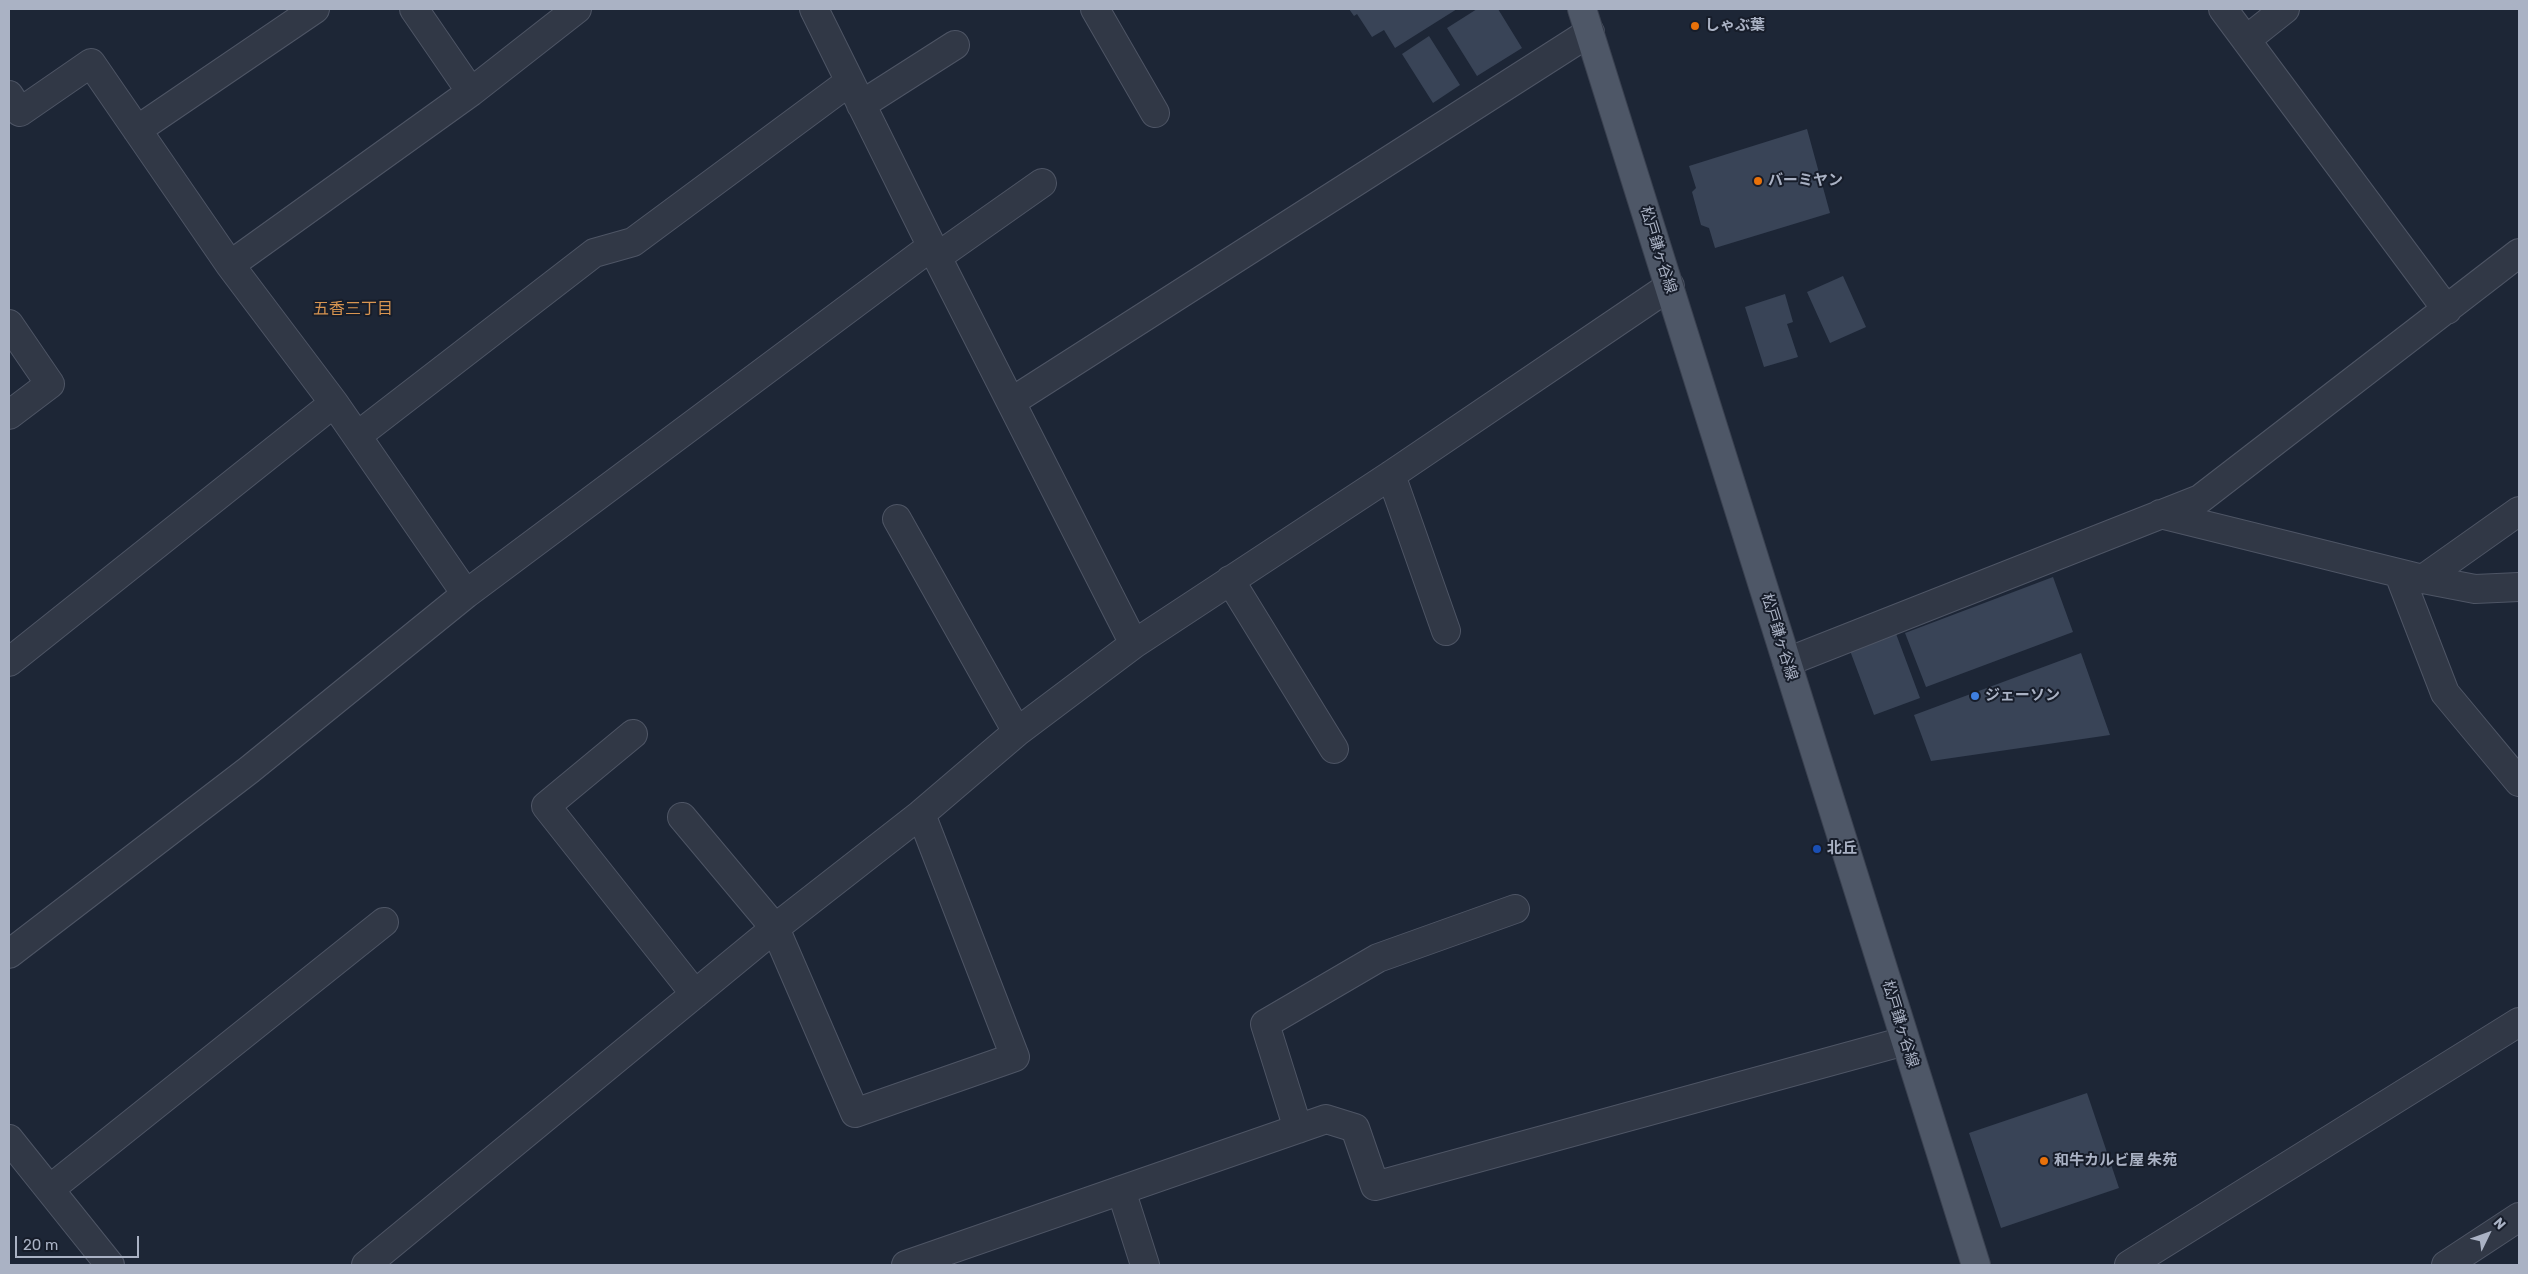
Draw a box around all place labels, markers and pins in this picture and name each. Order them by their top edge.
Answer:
place label: しゃぶ葉 [1705,17,1765,35]
marker: しゃぶ葉 [1689,20,1701,32]
place label: バーミヤン [1768,172,1843,190]
marker: バーミヤン [1752,175,1764,187]
place label: ジェーソン [1985,687,2060,705]
marker: ジェーソン [1969,690,1981,702]
place label: 北丘 [1827,840,1857,858]
marker: 北丘 [1811,843,1823,855]
place label: 和牛カルビ屋 朱苑 [2054,1152,2177,1170]
marker: 和牛カルビ屋 朱苑 [2038,1155,2050,1167]

